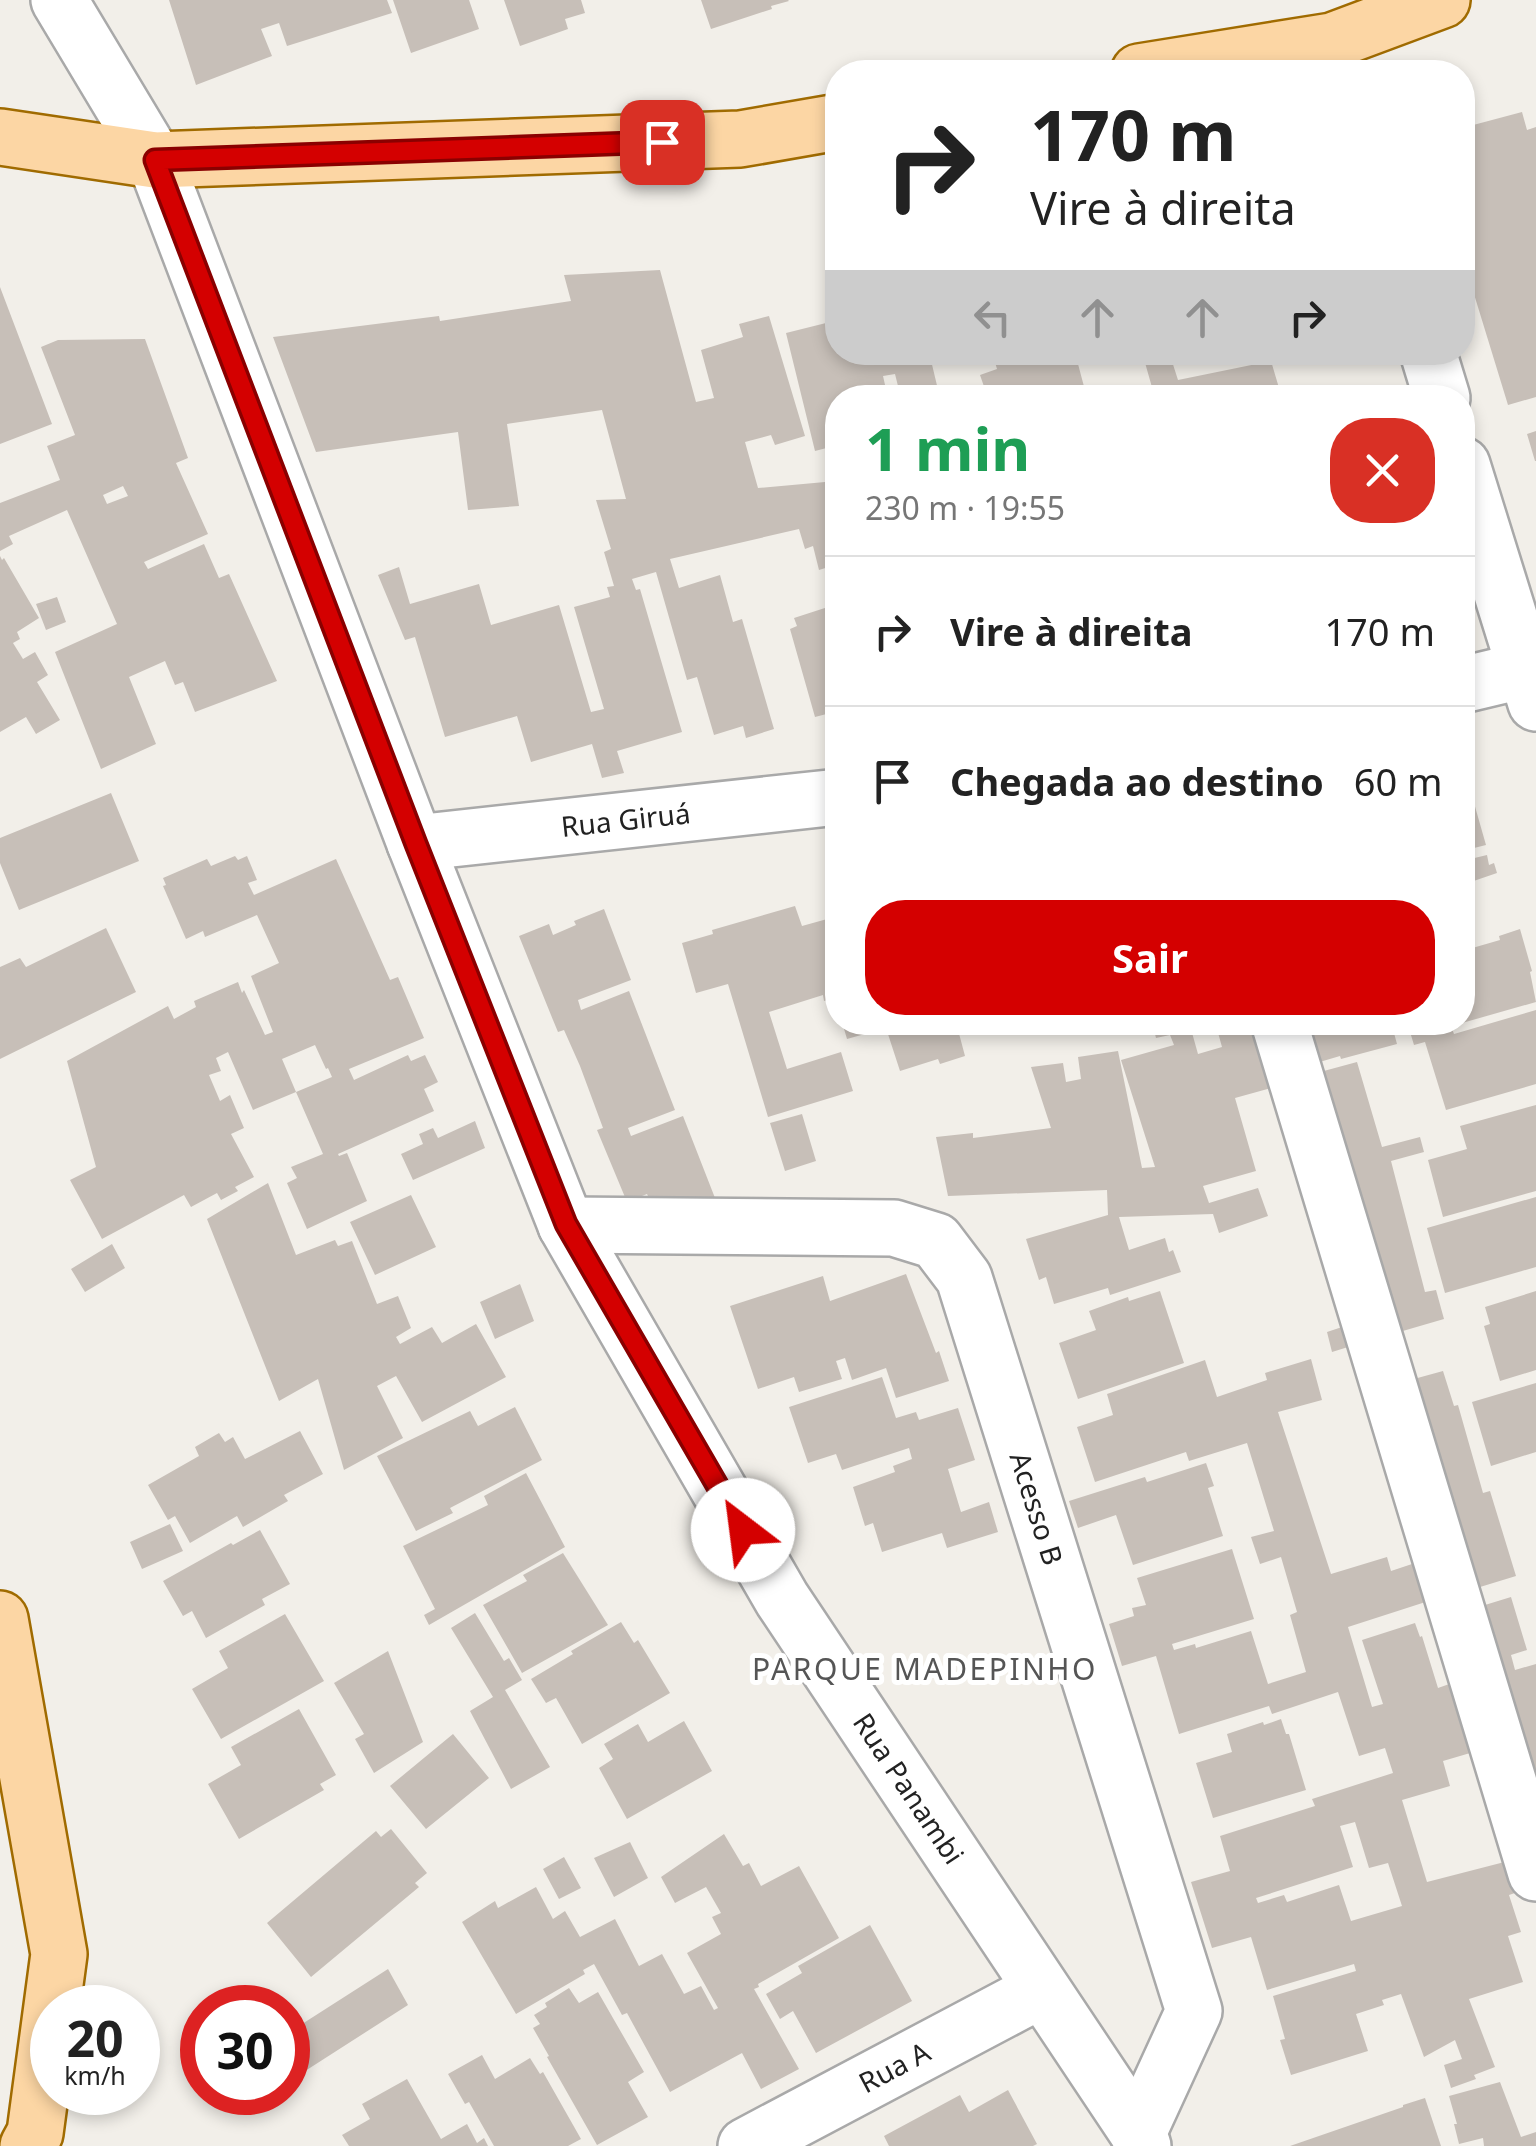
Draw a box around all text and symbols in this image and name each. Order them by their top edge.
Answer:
text: 170 m [1030,86,1237,182]
pin [620,100,705,185]
icon: right [865,100,995,230]
icon: arrive [635,115,690,170]
text: Vire à direita [1030,177,1296,238]
icon: left [965,290,1020,345]
icon: ahead [1070,290,1125,345]
icon: ahead [1175,290,1230,345]
icon: right [1280,290,1335,345]
text: 1 min [865,407,1030,489]
button: close [1330,418,1435,523]
text: 230 m · 19:55 [865,486,1065,529]
icon: right [865,604,920,659]
text: Vire à direita [950,605,1192,657]
text: 170 m [1324,605,1435,657]
icon: arrive [865,754,920,809]
text: Chegada ao destino [950,755,1324,807]
text: 60 m [1354,755,1443,807]
street label: Rua Giruá [559,793,692,845]
button: Sair [865,900,1435,1015]
street label: Acesso B [1002,1447,1073,1569]
position arrow [691,1478,795,1582]
district label: PARQUE MADEPINHO [752,1648,1098,1689]
street label: Rua Panambi [845,1705,973,1871]
speed limit sign: 30 [180,1985,310,2115]
text: 20 [66,2004,124,2072]
street label: Rua A [852,2032,936,2101]
text: km/h [64,2058,126,2092]

